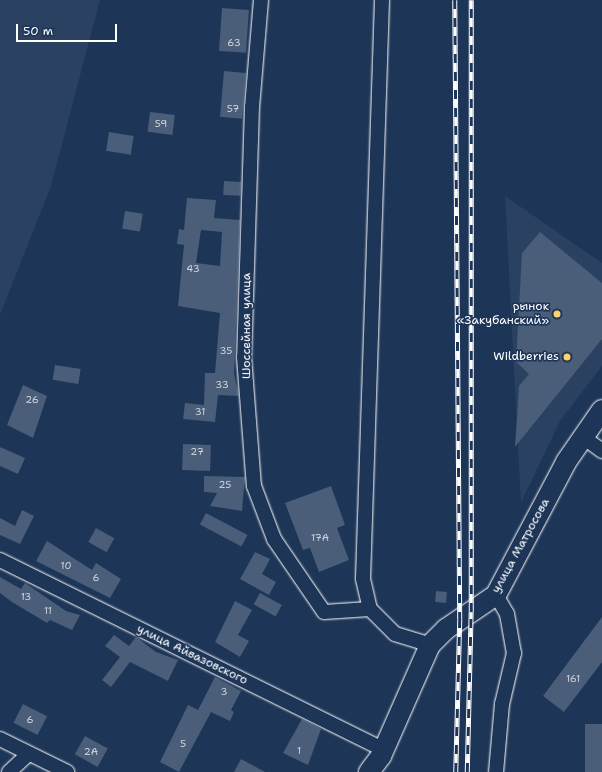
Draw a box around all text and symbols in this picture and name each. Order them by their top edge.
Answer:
scale bar [18,16,119,42]
text: 50 m [23,23,53,39]
house number: 63 [227,37,241,49]
house number: 57 [227,103,239,115]
house number: 59 [155,118,167,130]
house number: 43 [186,263,200,275]
street label: Шоссейная улица [240,273,254,379]
place label: рынок «Закубанский» [457,300,549,328]
marker: рынок «Закубанский» [552,309,562,319]
house number: 35 [220,345,232,357]
place label: Wildberries [493,350,559,364]
marker: Wildberries [562,352,572,362]
house number: 33 [215,379,229,391]
house number: 26 [25,394,39,406]
house number: 31 [195,406,205,418]
house number: 27 [190,446,204,458]
house number: 25 [219,479,231,491]
street label: улица Матросова [489,496,553,596]
house number: 17А [311,532,329,544]
house number: 10 [61,560,71,572]
house number: 6 [93,572,99,584]
house number: 13 [21,591,31,603]
house number: 11 [44,605,52,617]
street label: улица Айвазовского [134,622,250,688]
house number: 161 [566,673,580,685]
house number: 3 [221,686,227,698]
house number: 6 [27,714,33,726]
house number: 5 [180,738,186,750]
house number: 1 [297,745,301,757]
house number: 2А [84,746,98,758]

